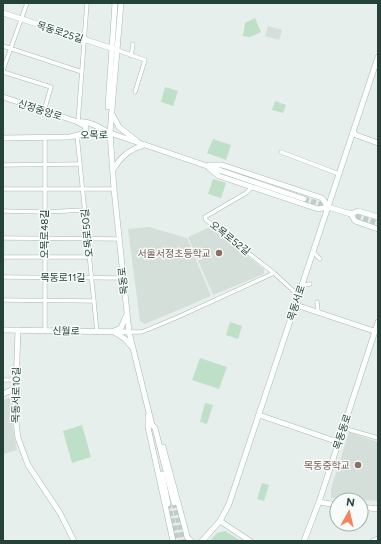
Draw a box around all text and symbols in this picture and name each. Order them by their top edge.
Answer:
street label: 목동로25길 [35,18,85,46]
street label: 신정중앙로 [16,97,64,123]
street label: 오목로 [80,128,108,142]
street label: 오목로50길 [78,208,96,258]
street label: 오목로48길 [38,209,51,259]
street label: 오목로52길 [207,218,253,258]
place label: 서울서정초등학교 [137,247,211,260]
marker: 서울서정초등학교 [214,248,224,258]
street label: 목동로 [115,267,131,295]
street label: 목동로11길 [40,271,86,284]
street label: 목동서로 [284,283,308,323]
street label: 신월로 [52,324,80,338]
street label: 목동서로10길 [9,367,23,423]
street label: 목동동로 [330,412,354,452]
place label: 목동중학교 [304,459,350,472]
marker: 목동중학교 [353,460,363,470]
north arrow [329,492,369,532]
text: N [345,496,355,510]

